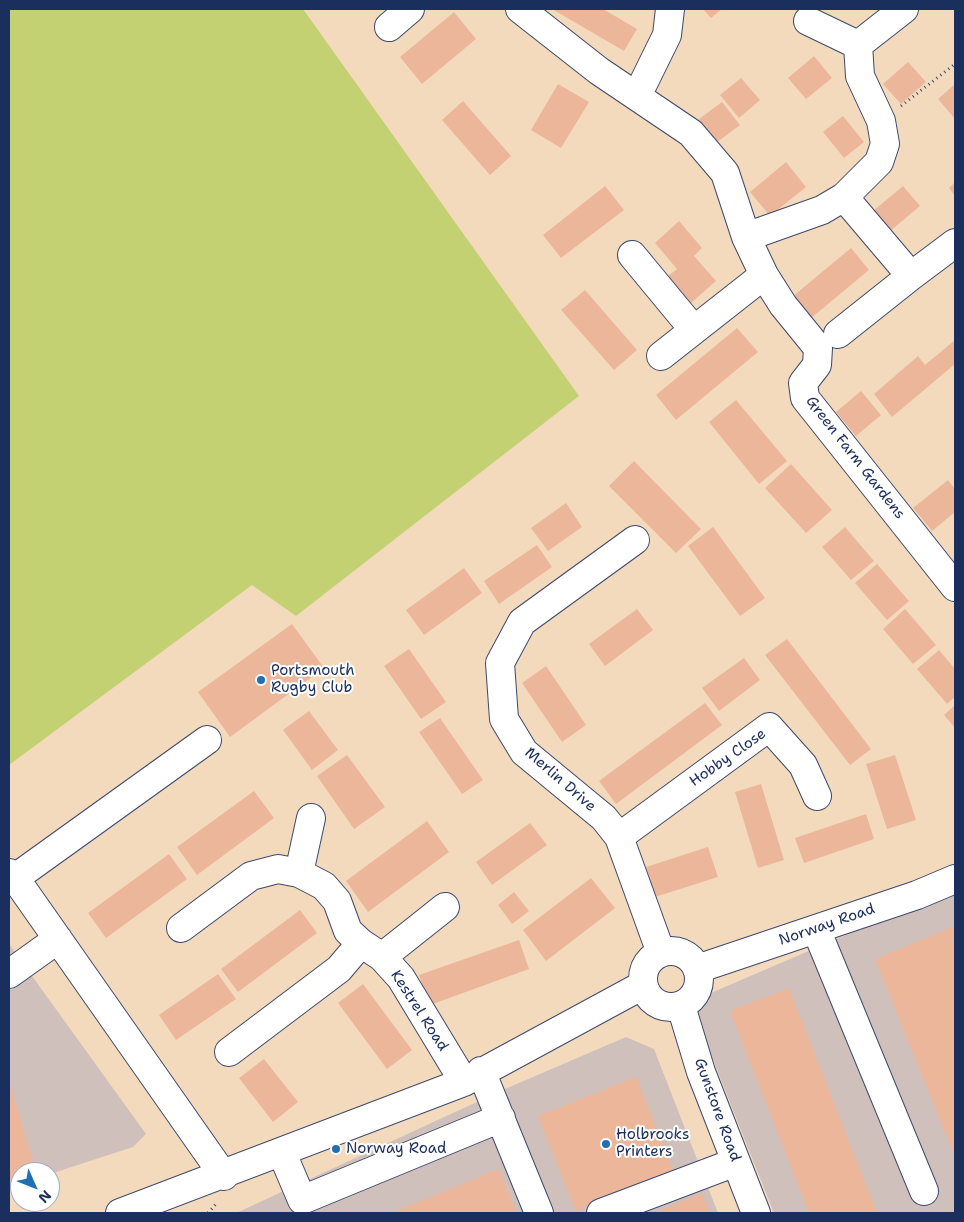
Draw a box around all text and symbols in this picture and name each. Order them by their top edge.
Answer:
street label: Green Farm Gardens [801,393,909,523]
place label: Portsmouth Rugby Club [271,662,355,697]
marker: Portsmouth Rugby Club [255,674,267,686]
street label: Hobby Close [686,725,770,791]
street label: Merlin Drive [521,744,599,816]
street label: Norway Road [777,900,877,950]
street label: Kestrel Road [386,967,452,1055]
street label: Gunstore Road [690,1056,744,1164]
place label: Holbrooks Printers [616,1126,689,1161]
marker: Holbrooks Printers [600,1138,612,1150]
place label: Norway Road [346,1140,446,1158]
marker: Norway Road [330,1143,342,1155]
north arrow [10,1162,60,1212]
text: N [35,1186,55,1207]

